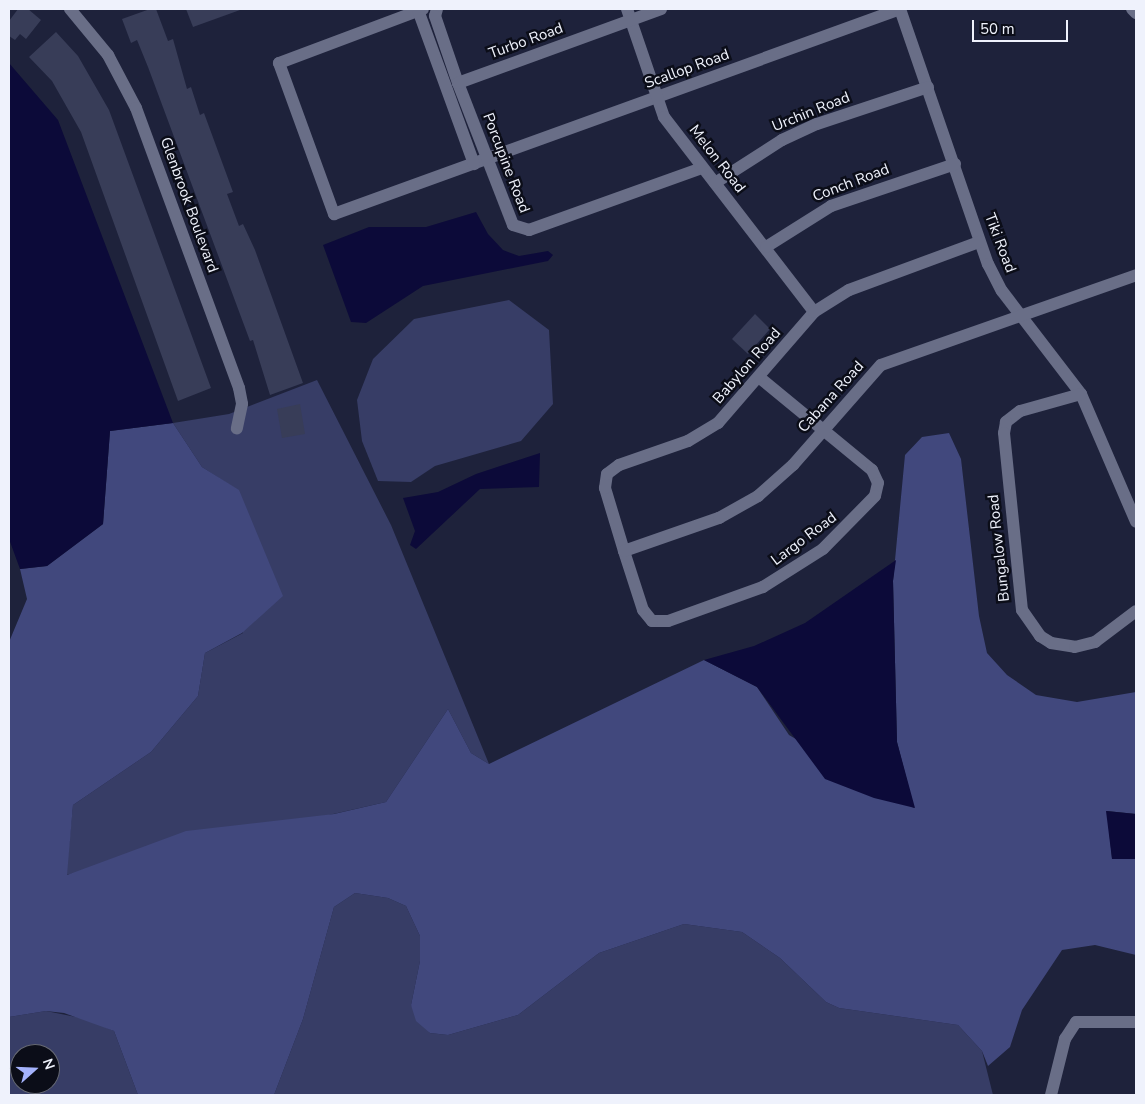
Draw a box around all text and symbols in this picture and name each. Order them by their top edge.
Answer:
scale bar [975,10,1071,42]
street label: Turbo Road [486,19,566,63]
text: 50 m [980,19,1015,39]
street label: Scallop Road [642,45,732,93]
street label: Urchin Road [769,88,853,136]
street label: Porcupine Road [479,110,533,216]
street label: Melon Road [685,122,749,196]
street label: Glenbrook Boulevard [156,135,222,275]
street label: Conch Road [810,160,892,206]
street label: Tiki Road [980,211,1020,275]
street label: Babylon Road [709,324,785,408]
street label: Cabana Road [794,358,868,436]
street label: Bungalow Road [984,493,1014,603]
street label: Largo Road [768,509,840,569]
north arrow [10,1044,60,1094]
text: N [38,1056,59,1072]

